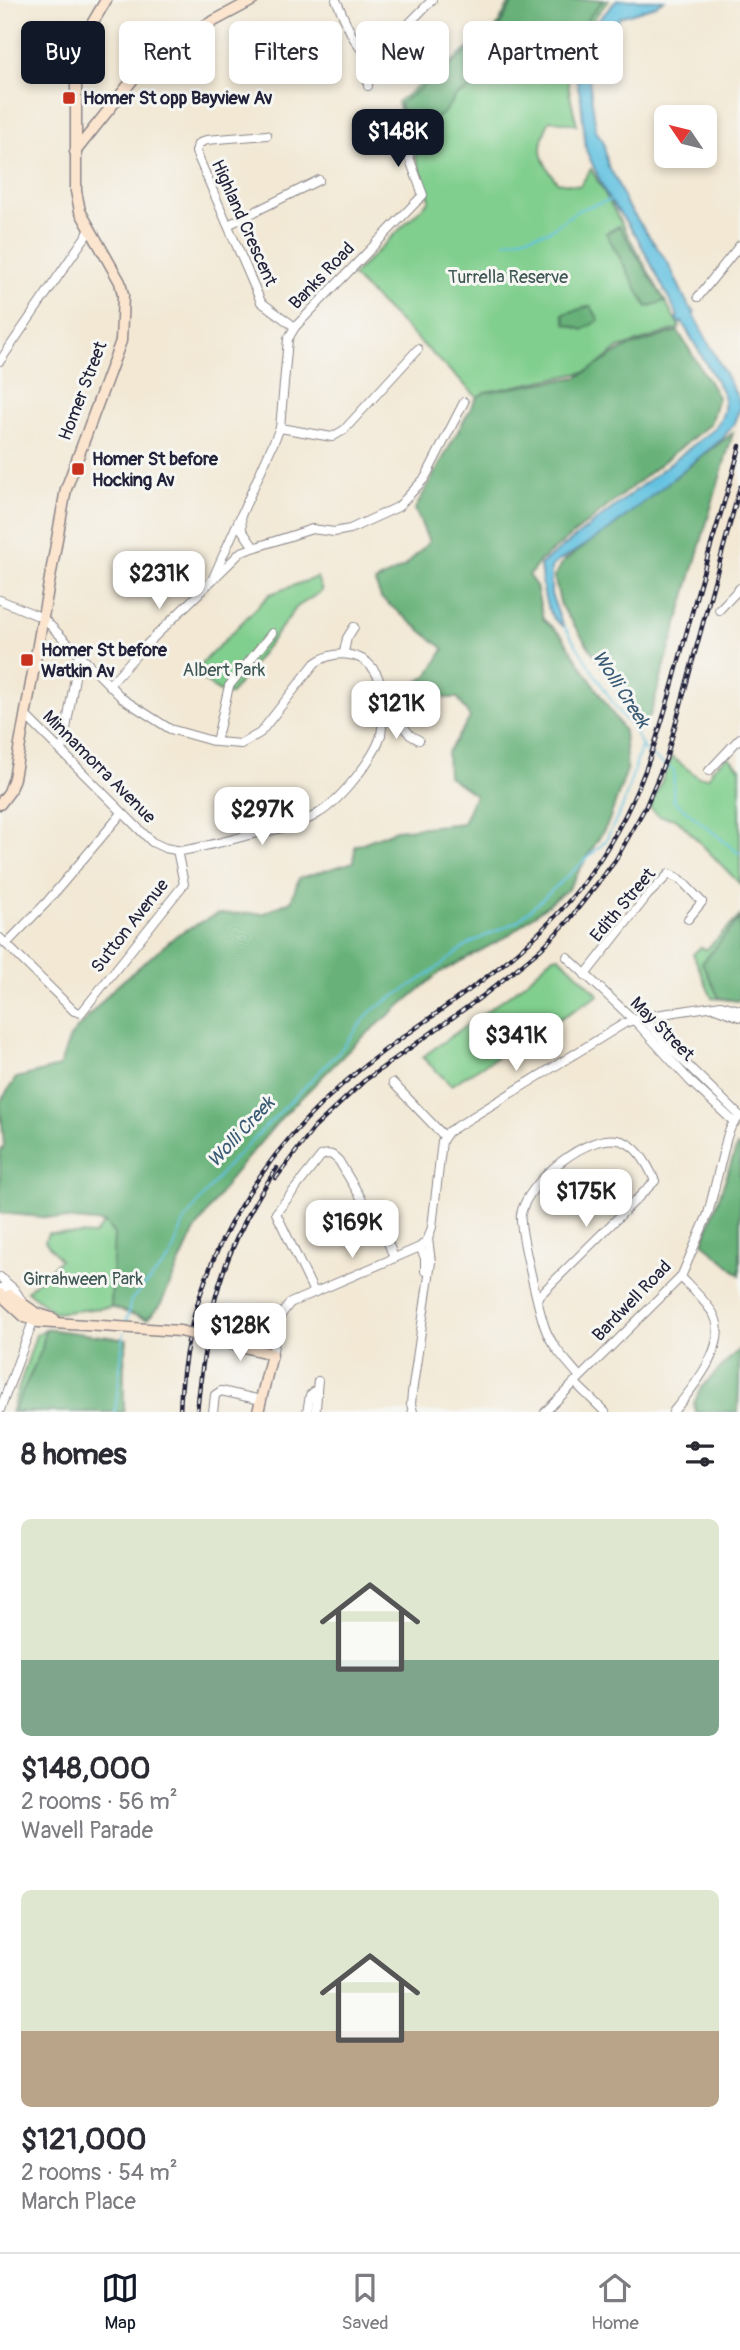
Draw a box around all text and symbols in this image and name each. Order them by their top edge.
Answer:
chip: Buy [21,21,105,84]
chip: Rent [119,21,215,84]
chip: Filters [229,21,342,84]
chip: New [356,21,449,84]
chip: Apartment [463,21,623,84]
place label: Homer St opp Bayview Av [83,87,272,110]
marker: Homer St opp Bayview Av [61,90,77,106]
north arrow [654,105,718,168]
map controls [654,105,717,168]
pin: $148K [349,110,447,169]
text: $148K [368,117,428,146]
street label: Highland Crescent [206,156,283,291]
street label: Banks Road [284,237,360,315]
park label: Turrella Reserve [448,266,568,289]
street label: Homer Street [54,337,113,444]
place label: Homer St before Hocking Av [92,448,219,492]
marker: Homer St before Hocking Av [70,461,86,477]
pin: $231K [110,552,208,611]
text: $231K [129,559,189,588]
place label: Homer St before Watkin Av [41,639,168,683]
water label: Wolli Creek [587,646,656,734]
marker: Homer St before Watkin Av [19,652,35,668]
park label: Albert Park [183,659,266,682]
pin: $121K [347,682,445,741]
text: $121K [367,689,425,718]
street label: Minnamorra Avenue [38,706,161,829]
pin: $297K [213,788,311,847]
text: $297K [230,795,294,824]
street label: Edith Street [585,863,661,947]
street label: Sutton Avenue [86,874,174,978]
street label: May Street [625,992,700,1067]
pin: $341K [467,1014,565,1073]
text: $341K [485,1021,547,1050]
water label: Wolli Creek [202,1090,281,1172]
pin: $175K [537,1170,635,1229]
text: $175K [556,1177,616,1206]
pin: $169K [303,1200,401,1260]
text: $169K [322,1208,382,1237]
street label: Bardwell Road [588,1256,676,1346]
park label: Girrahween Park [23,1268,143,1291]
pin: $128K [191,1304,289,1363]
text: $128K [210,1311,270,1340]
icon: filters [681,1435,719,1473]
text: 8 homes [21,1436,127,1473]
icon: home [307,1564,433,1690]
text: $148,000 [21,1750,151,1787]
text: 2 rooms · 56 m² [21,1787,178,1816]
text: Wavell Parade [21,1816,153,1845]
icon: home [307,1935,433,2061]
text: $121,000 [21,2121,147,2158]
text: 2 rooms · 54 m² [21,2158,178,2187]
text: March Place [21,2187,136,2216]
tab: Map [101,2269,139,2335]
tab: Saved [341,2269,389,2335]
tab: Home [591,2269,639,2335]

